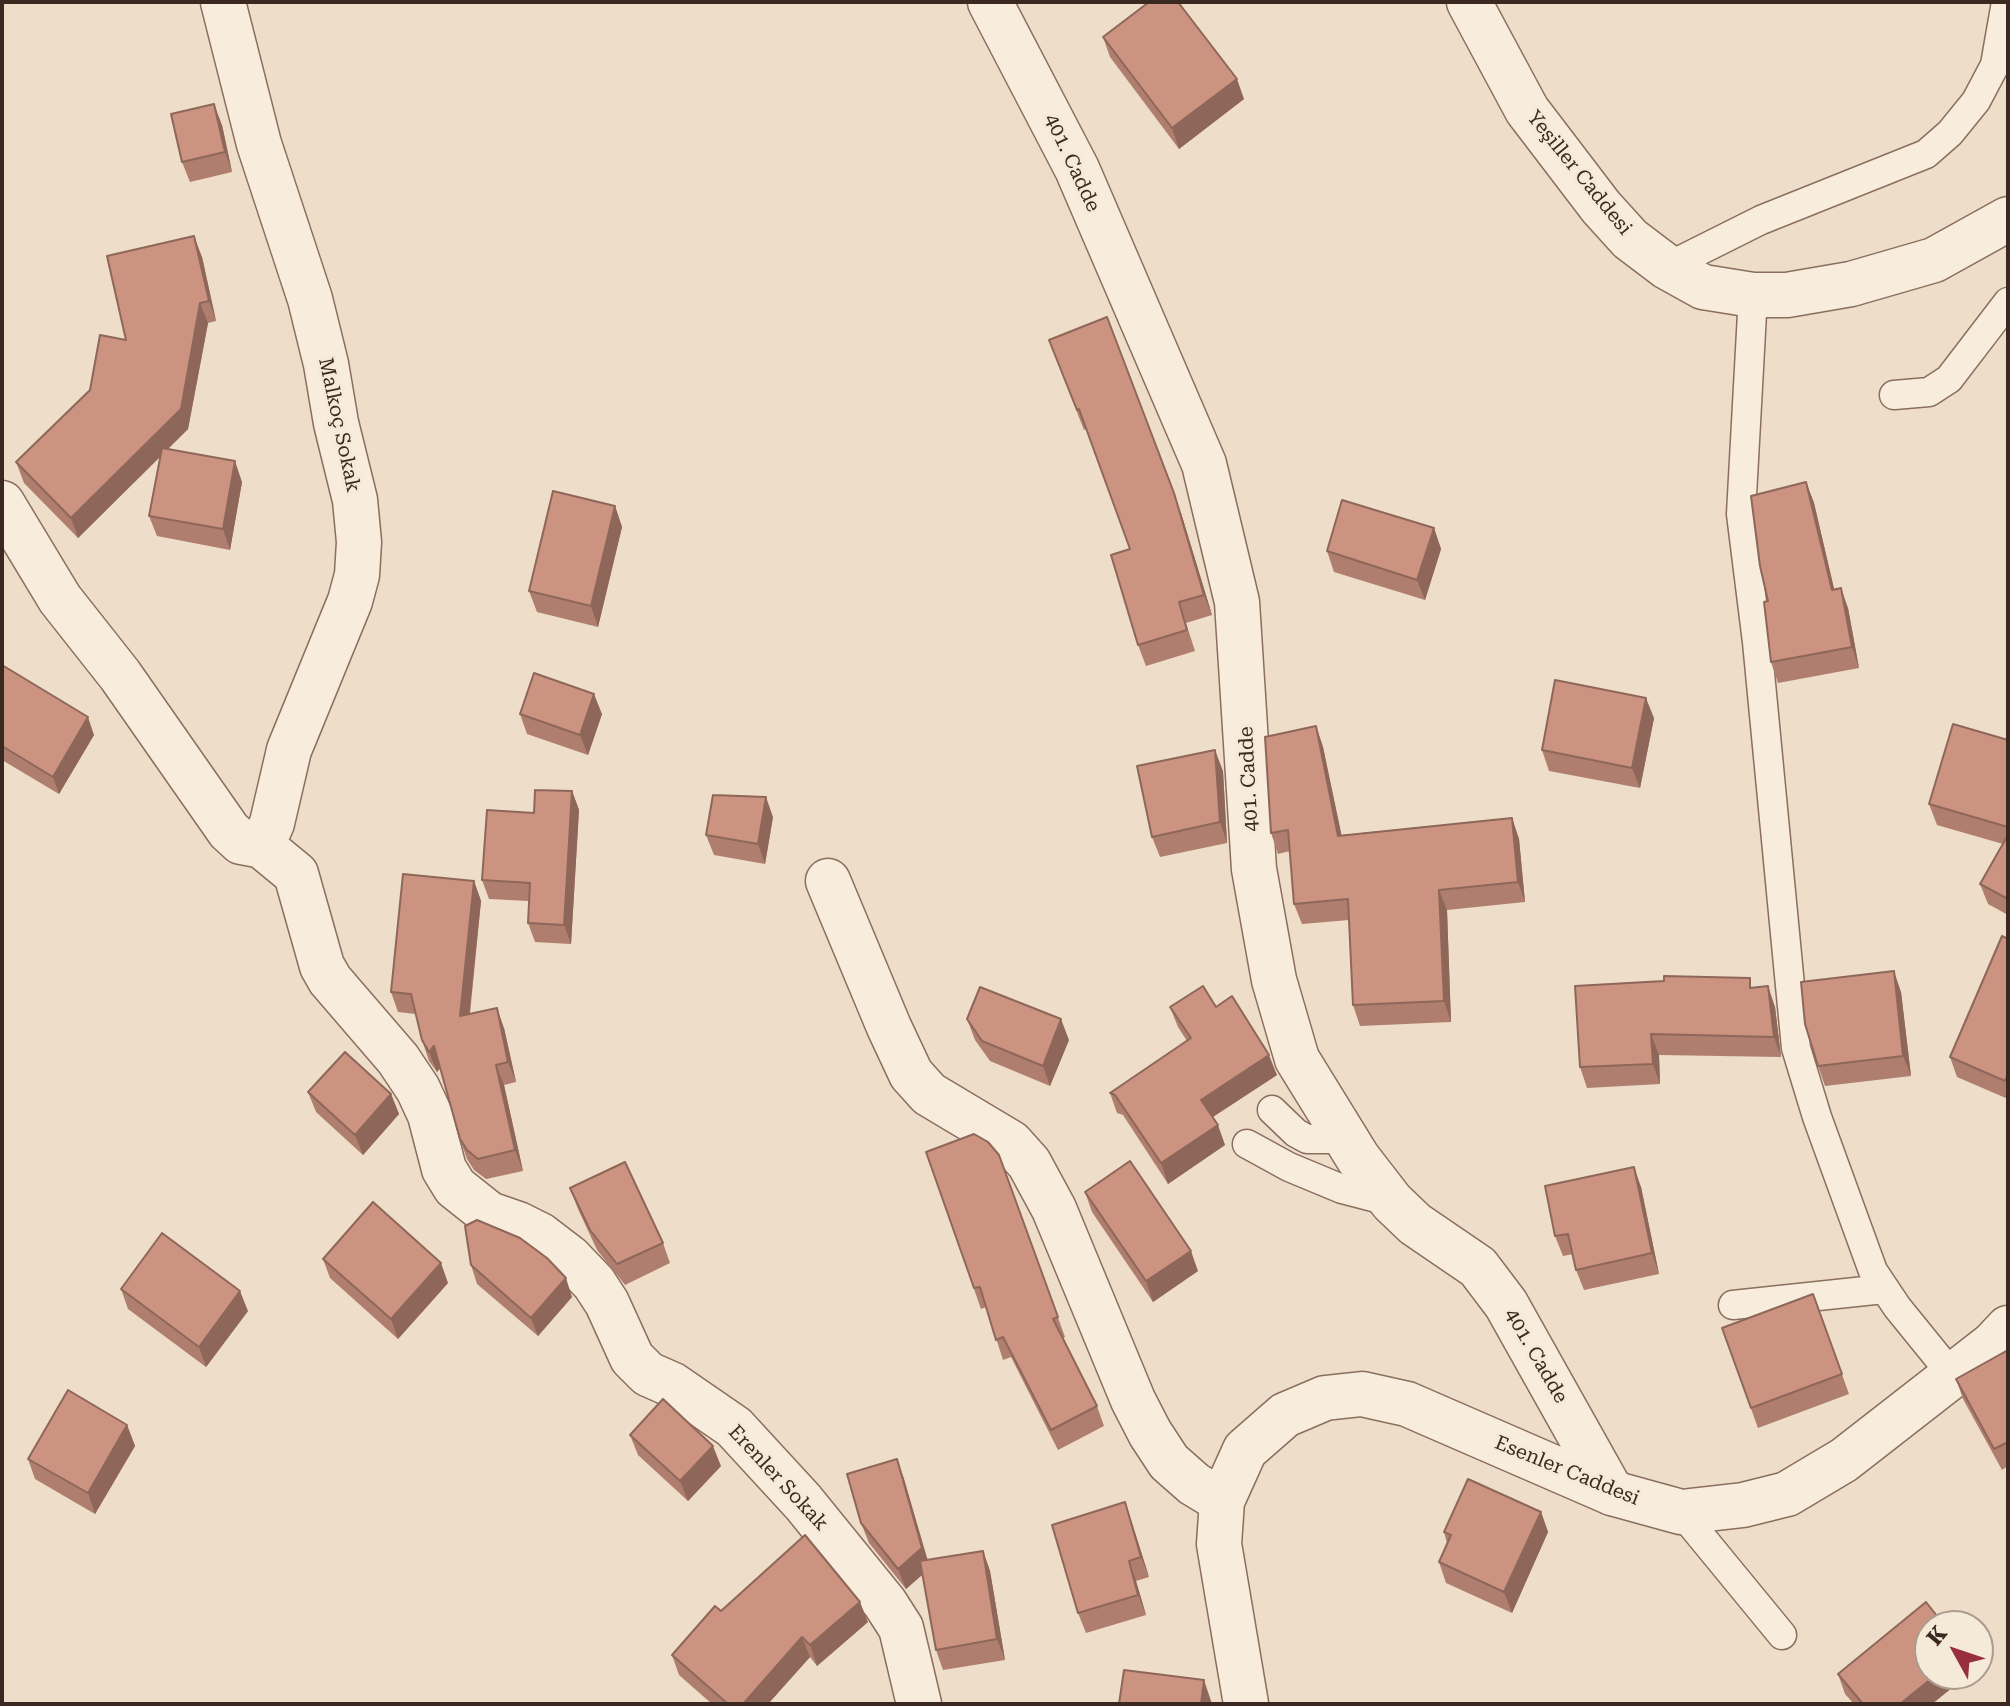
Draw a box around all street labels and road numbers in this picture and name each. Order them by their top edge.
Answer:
street label: Yeşiller Caddesi [1521,106,1637,240]
street label: 401. Cadde [1039,110,1105,216]
street label: Malkoç Sokak [313,355,365,495]
street label: 401. Cadde [1234,726,1264,832]
street label: 401. Cadde [1499,1304,1573,1408]
street label: Erenler Sokak [723,1420,833,1536]
street label: Esenler Caddesi [1491,1431,1643,1511]

